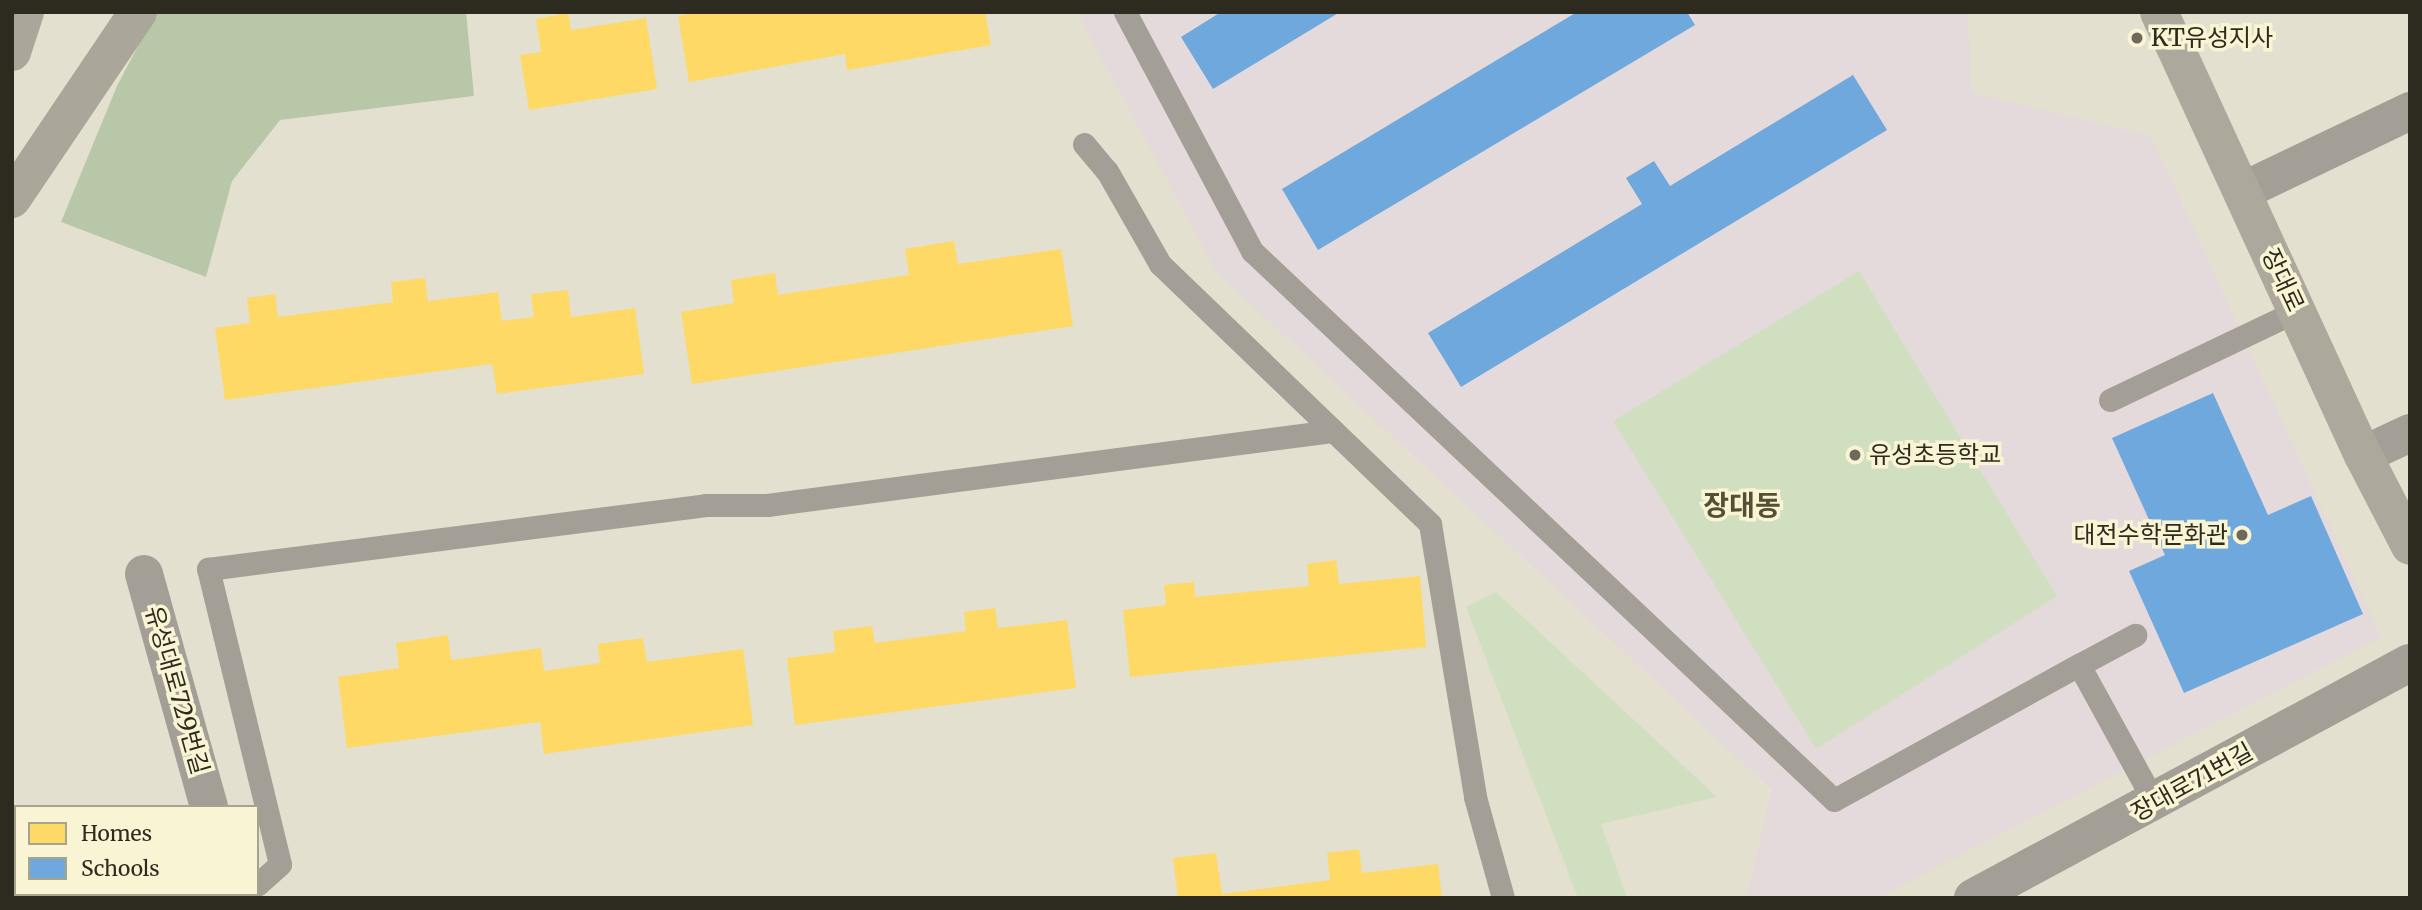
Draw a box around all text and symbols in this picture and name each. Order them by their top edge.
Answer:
place label: KT유성지사 [2151,24,2273,52]
marker: KT유성지사 [2129,30,2145,46]
street label: 장대로 [2256,244,2310,316]
place label: 유성초등학교 [1869,441,2001,469]
marker: 유성초등학교 [1847,447,1863,463]
district label: 장대동 [1703,488,1781,522]
place label: 대전수학문화관 [2073,521,2228,549]
marker: 대전수학문화관 [2234,527,2250,543]
street label: 유성대로729번길 [139,602,215,778]
street label: 장대로71번길 [2126,737,2258,827]
legend [14,805,259,896]
text: Homes [81,820,152,847]
text: Schools [81,855,160,882]

